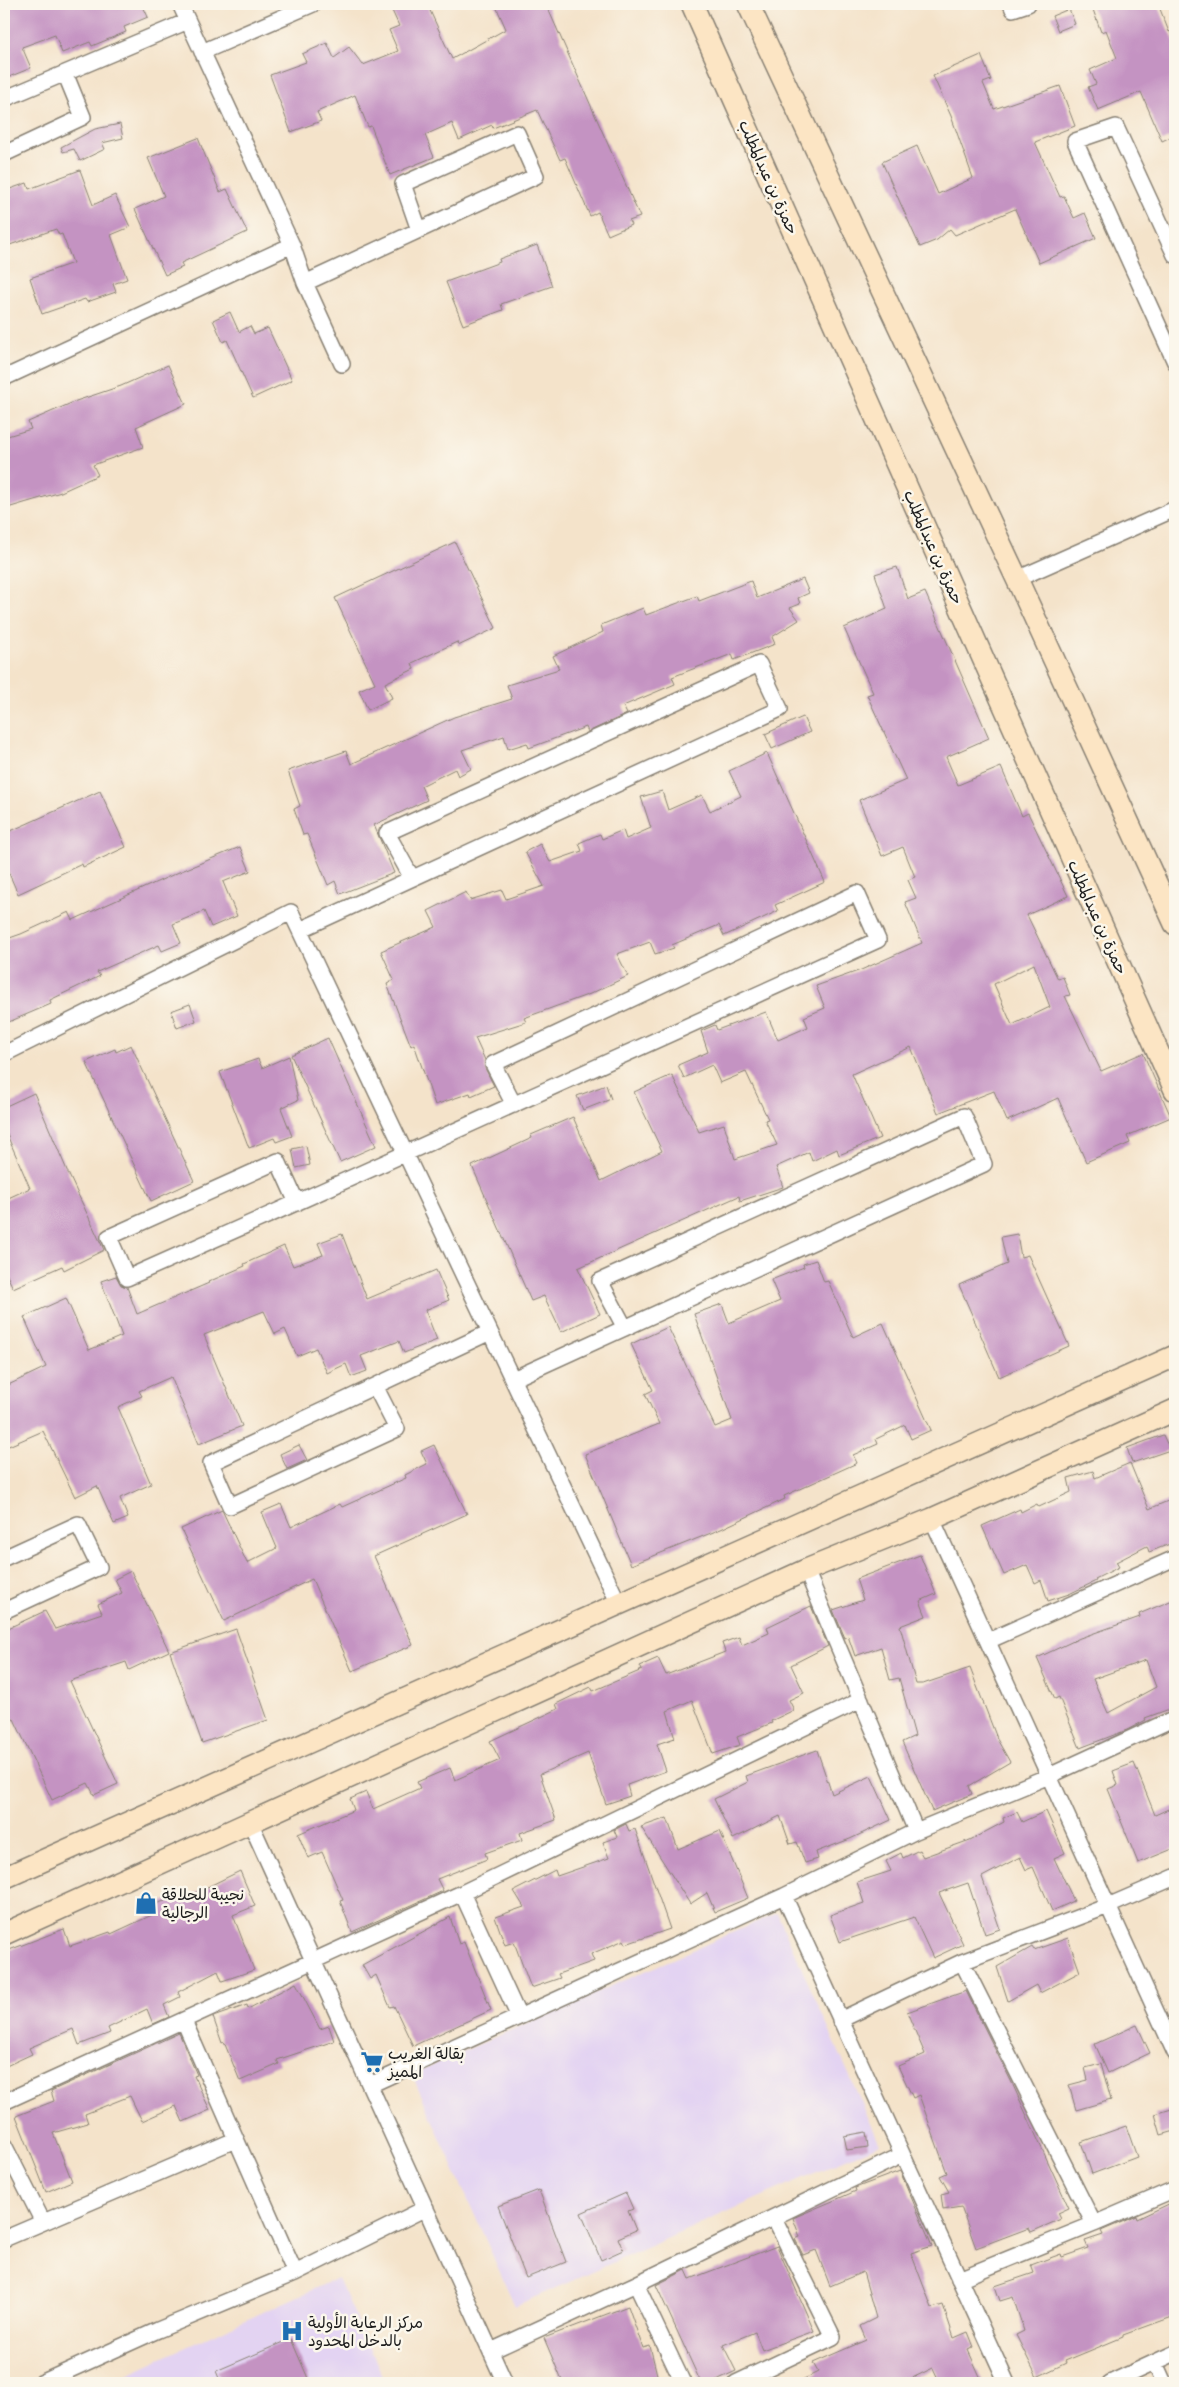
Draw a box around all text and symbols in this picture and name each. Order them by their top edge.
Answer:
street label: حمزة بن عبدالمطلب [732,118,800,239]
street label: حمزة بن عبدالمطلب [897,488,965,609]
street label: حمزة بن عبدالمطلب [1061,858,1129,979]
place label: نجيبة للحلاقة الرجالية [162,1887,244,1925]
shop icon: نجيبة للحلاقة الرجالية [133,1890,159,1916]
place label: بقالة الغريب المميز [386,2046,464,2084]
supermarket icon: بقالة الغريب المميز [359,2049,385,2075]
place label: مركز الرعاية الأولية بالدخل المحدود [308,2312,423,2353]
hospital icon: مركز الرعاية الأولية بالدخل المحدود [279,2318,305,2344]

